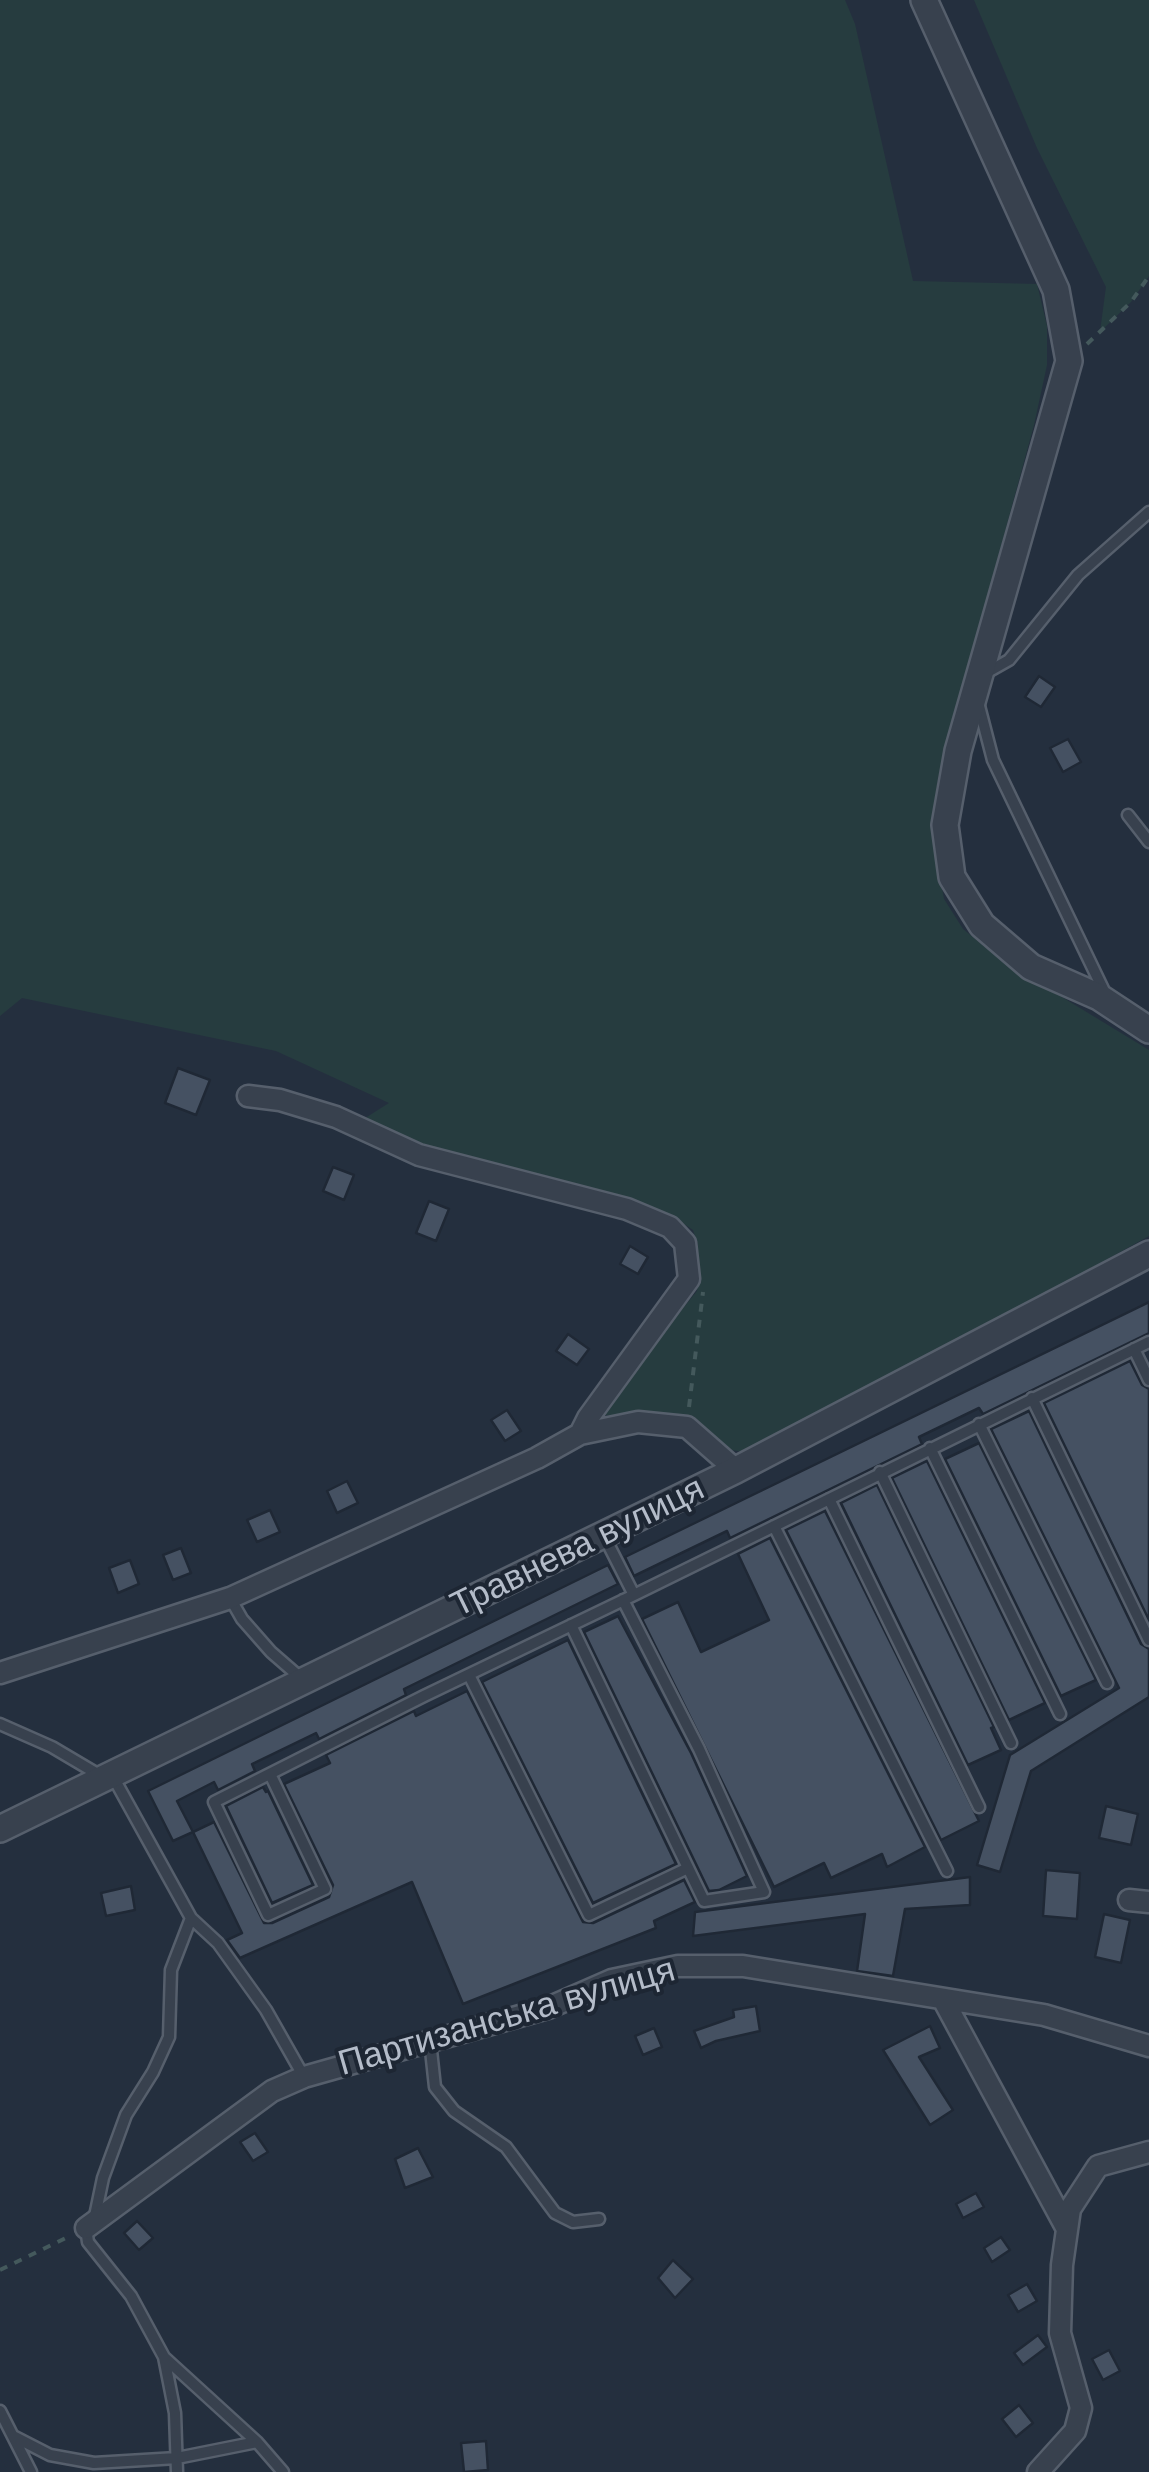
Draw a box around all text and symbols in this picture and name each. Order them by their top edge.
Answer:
street label: Травнева вулиця [444,1468,712,1628]
street label: Партизанська вулиця [334,1950,680,2086]

